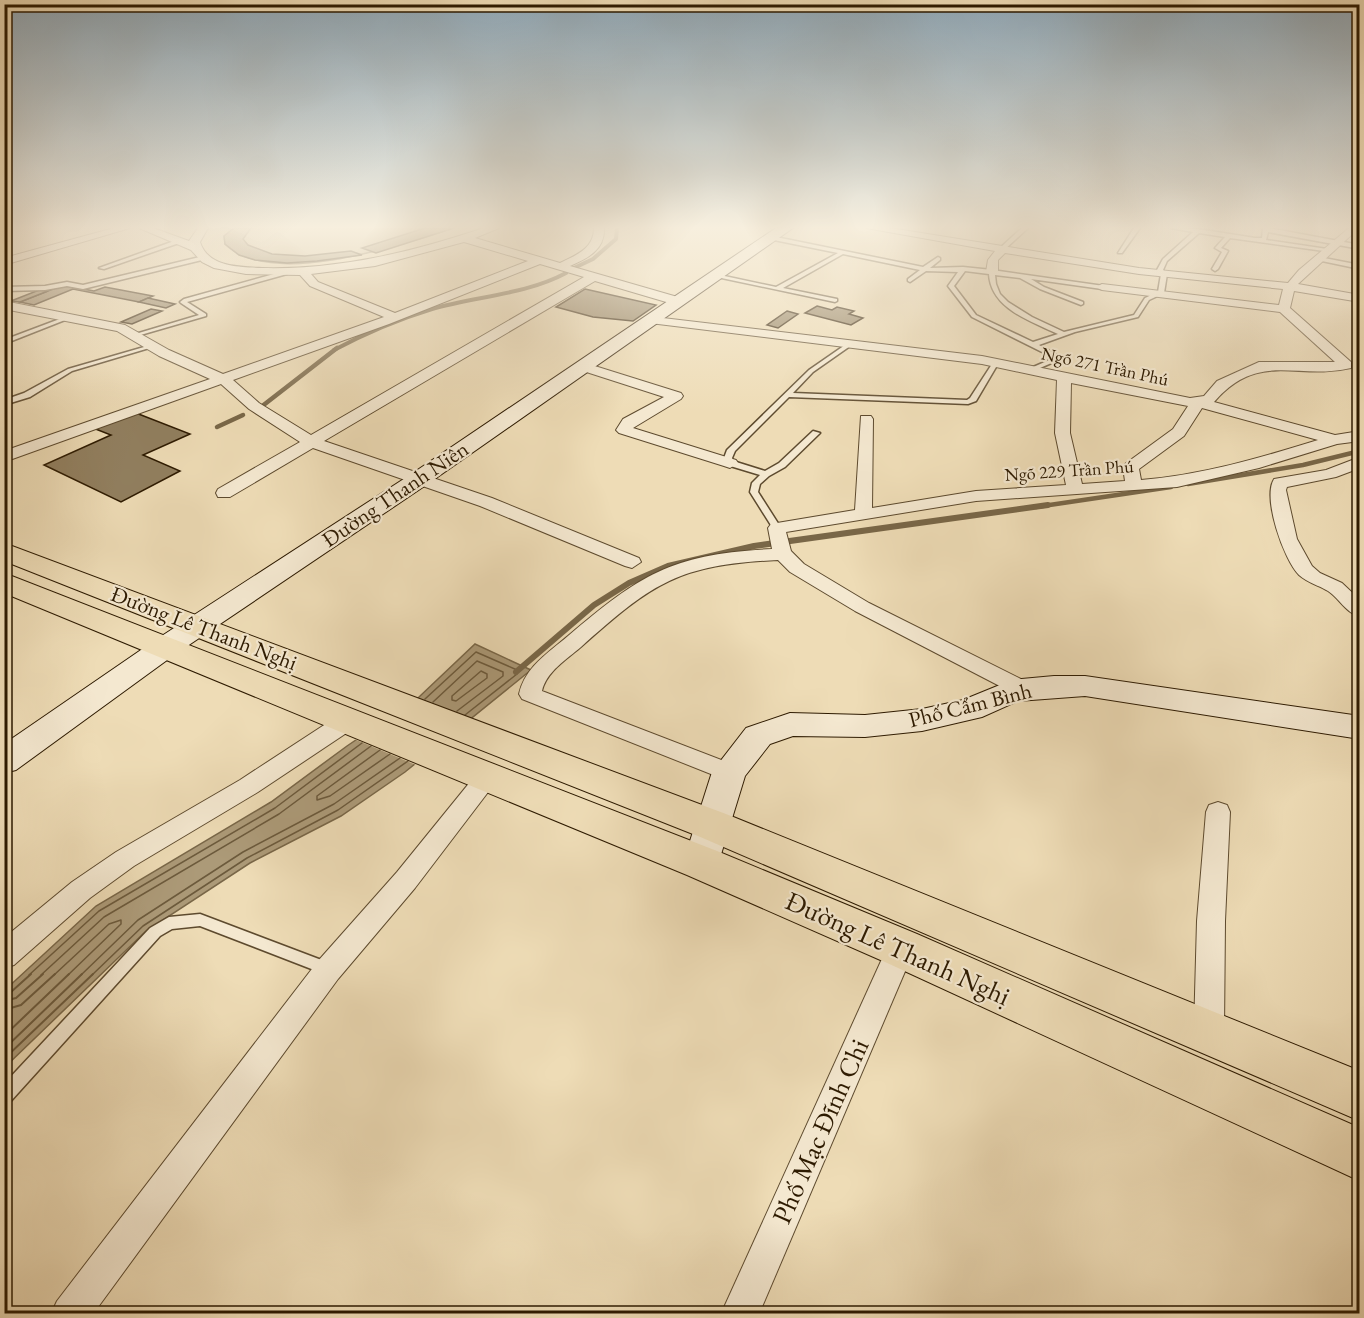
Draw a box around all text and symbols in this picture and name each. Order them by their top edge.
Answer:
street label: Ngõ 271 Trần Phú [1039,341,1171,391]
street label: Đường Thanh Niên [316,434,474,554]
street label: Ngõ 229 Trần Phú [1004,454,1135,486]
street label: Đường Lê Thanh Nghị [107,579,301,677]
street label: Phố Cẩm Bình [905,676,1035,734]
street label: Đường Lê Thanh Nghị [780,883,1016,1013]
street label: Phố Mạc Đĩnh Chi [764,1033,877,1229]

